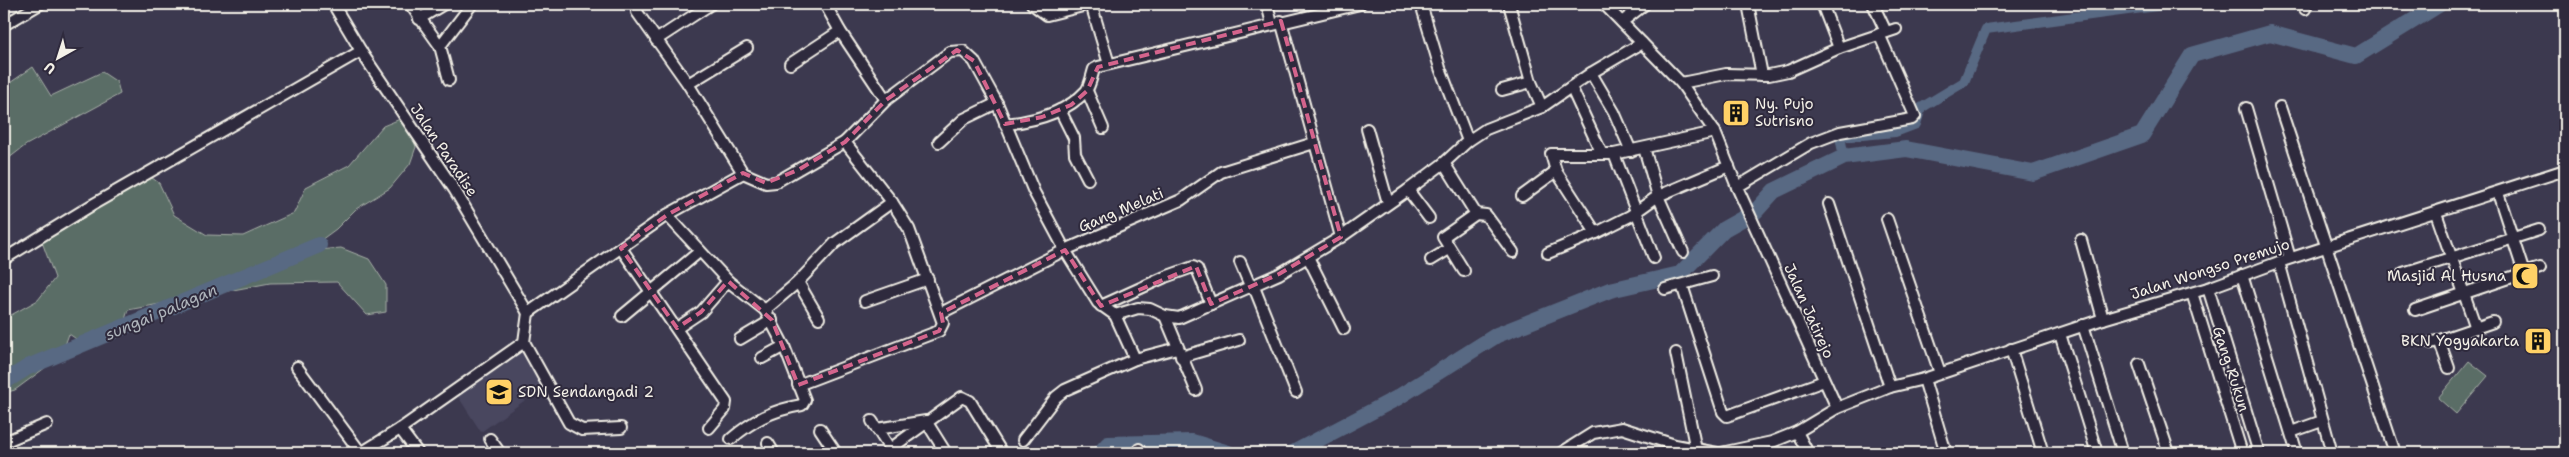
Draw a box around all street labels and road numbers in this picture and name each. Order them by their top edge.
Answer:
street label: Jalan Paradise [406,100,482,200]
street label: Gang Melati [1075,183,1167,237]
street label: Jalan Wongso Premujo [2128,234,2292,304]
street label: Jalan Jatirejo [1779,260,1839,362]
street label: Gang Rukun [2208,324,2254,414]

